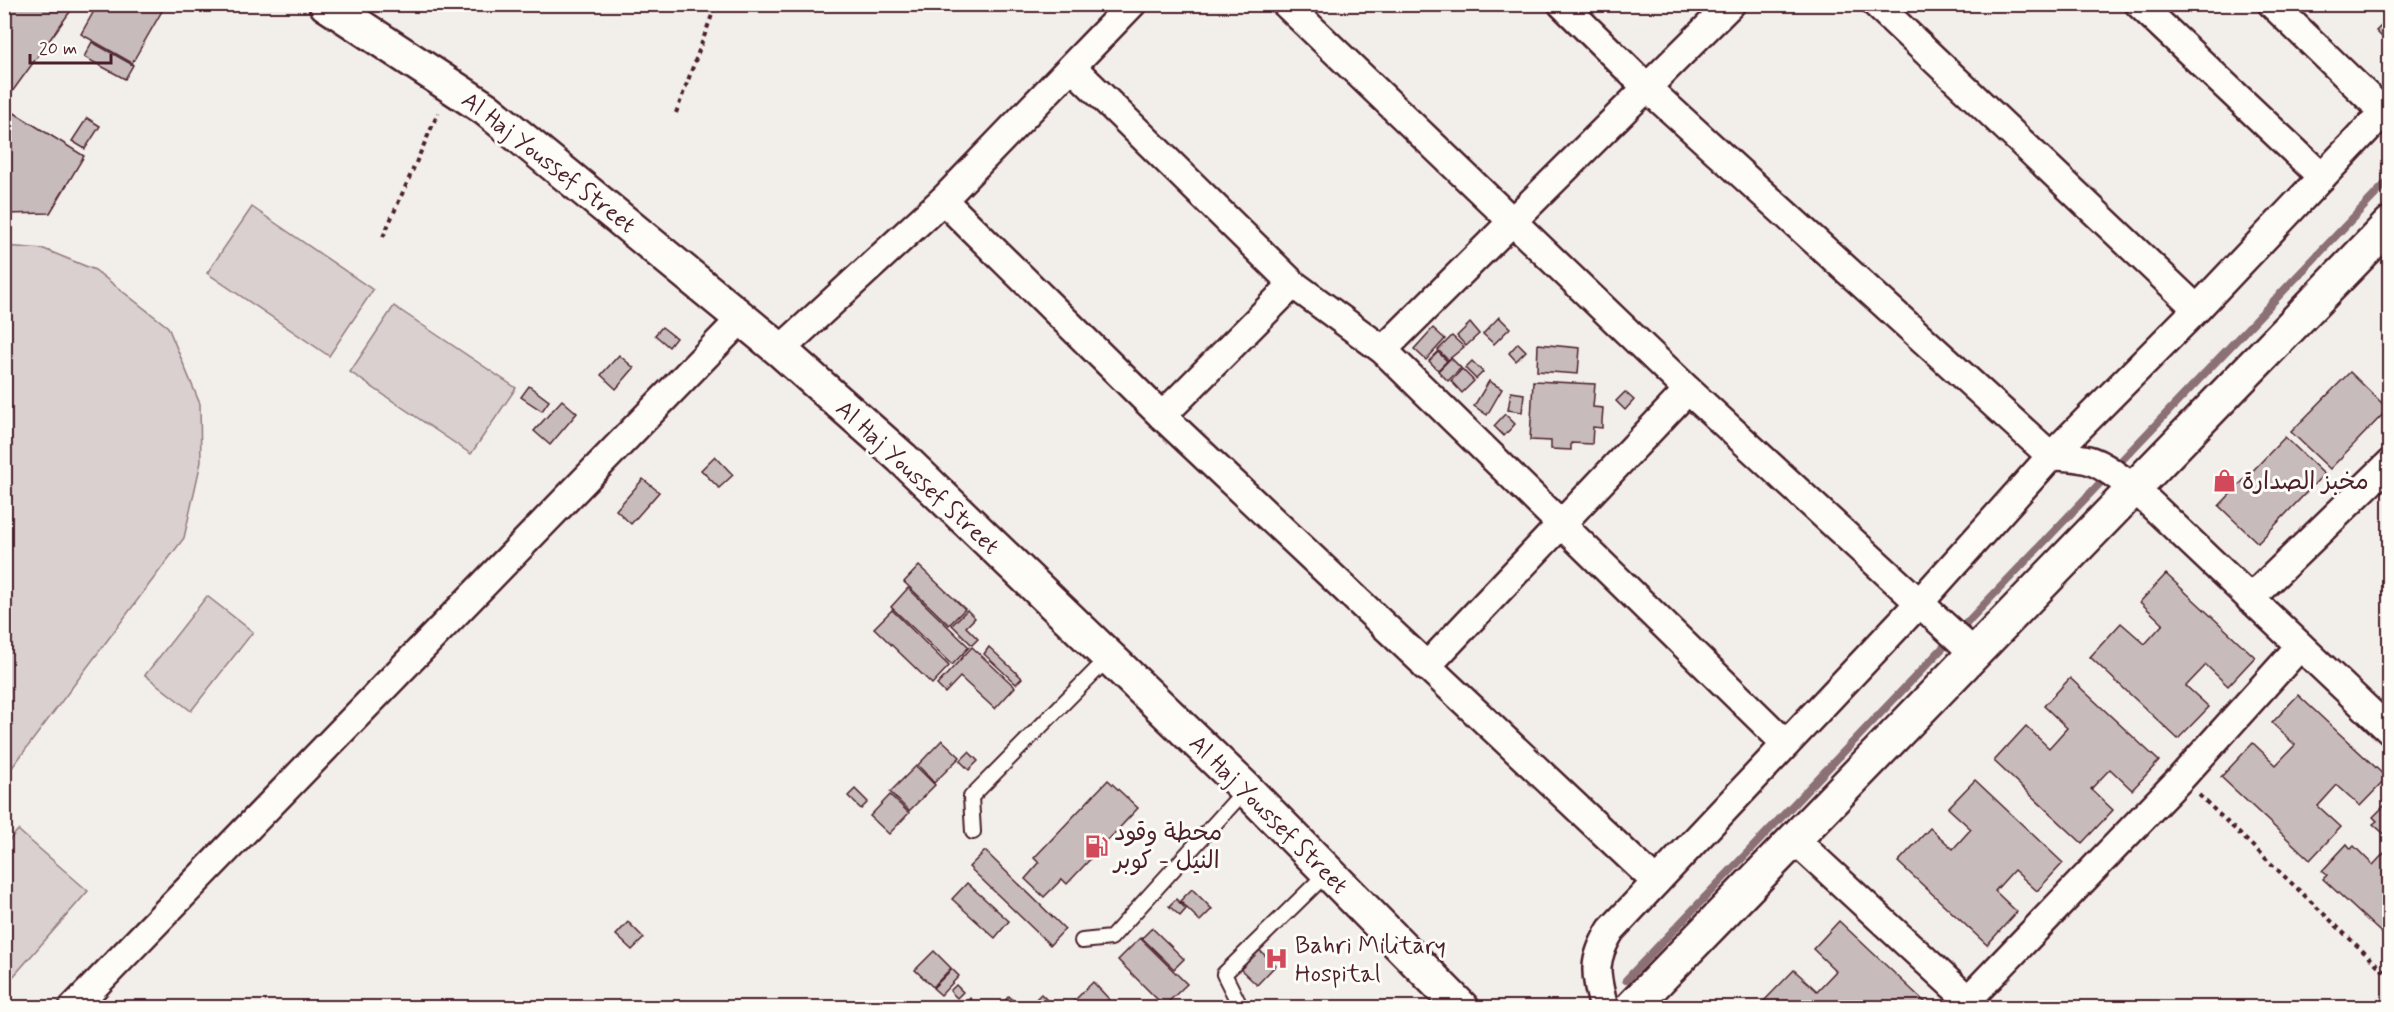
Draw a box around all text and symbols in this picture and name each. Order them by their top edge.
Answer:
scale bar [30,27,111,65]
text: 20 m [39,37,77,61]
street label: Al Haj Youssef Street [455,85,642,241]
street label: Al Haj Youssef Street [828,394,1006,562]
place label: مخبز الصدارة [2242,467,2369,498]
shop icon: مخبز الصدارة [2211,468,2237,494]
street label: Al Haj Youssef Street [1182,729,1354,901]
place label: محطة وقود النيل - كوبر [1112,818,1222,877]
fuel station icon: محطة وقود النيل - كوبر [1083,833,1109,859]
place label: Bahri Military Hospital [1295,931,1446,990]
hospital icon: Bahri Military Hospital [1264,946,1290,972]

